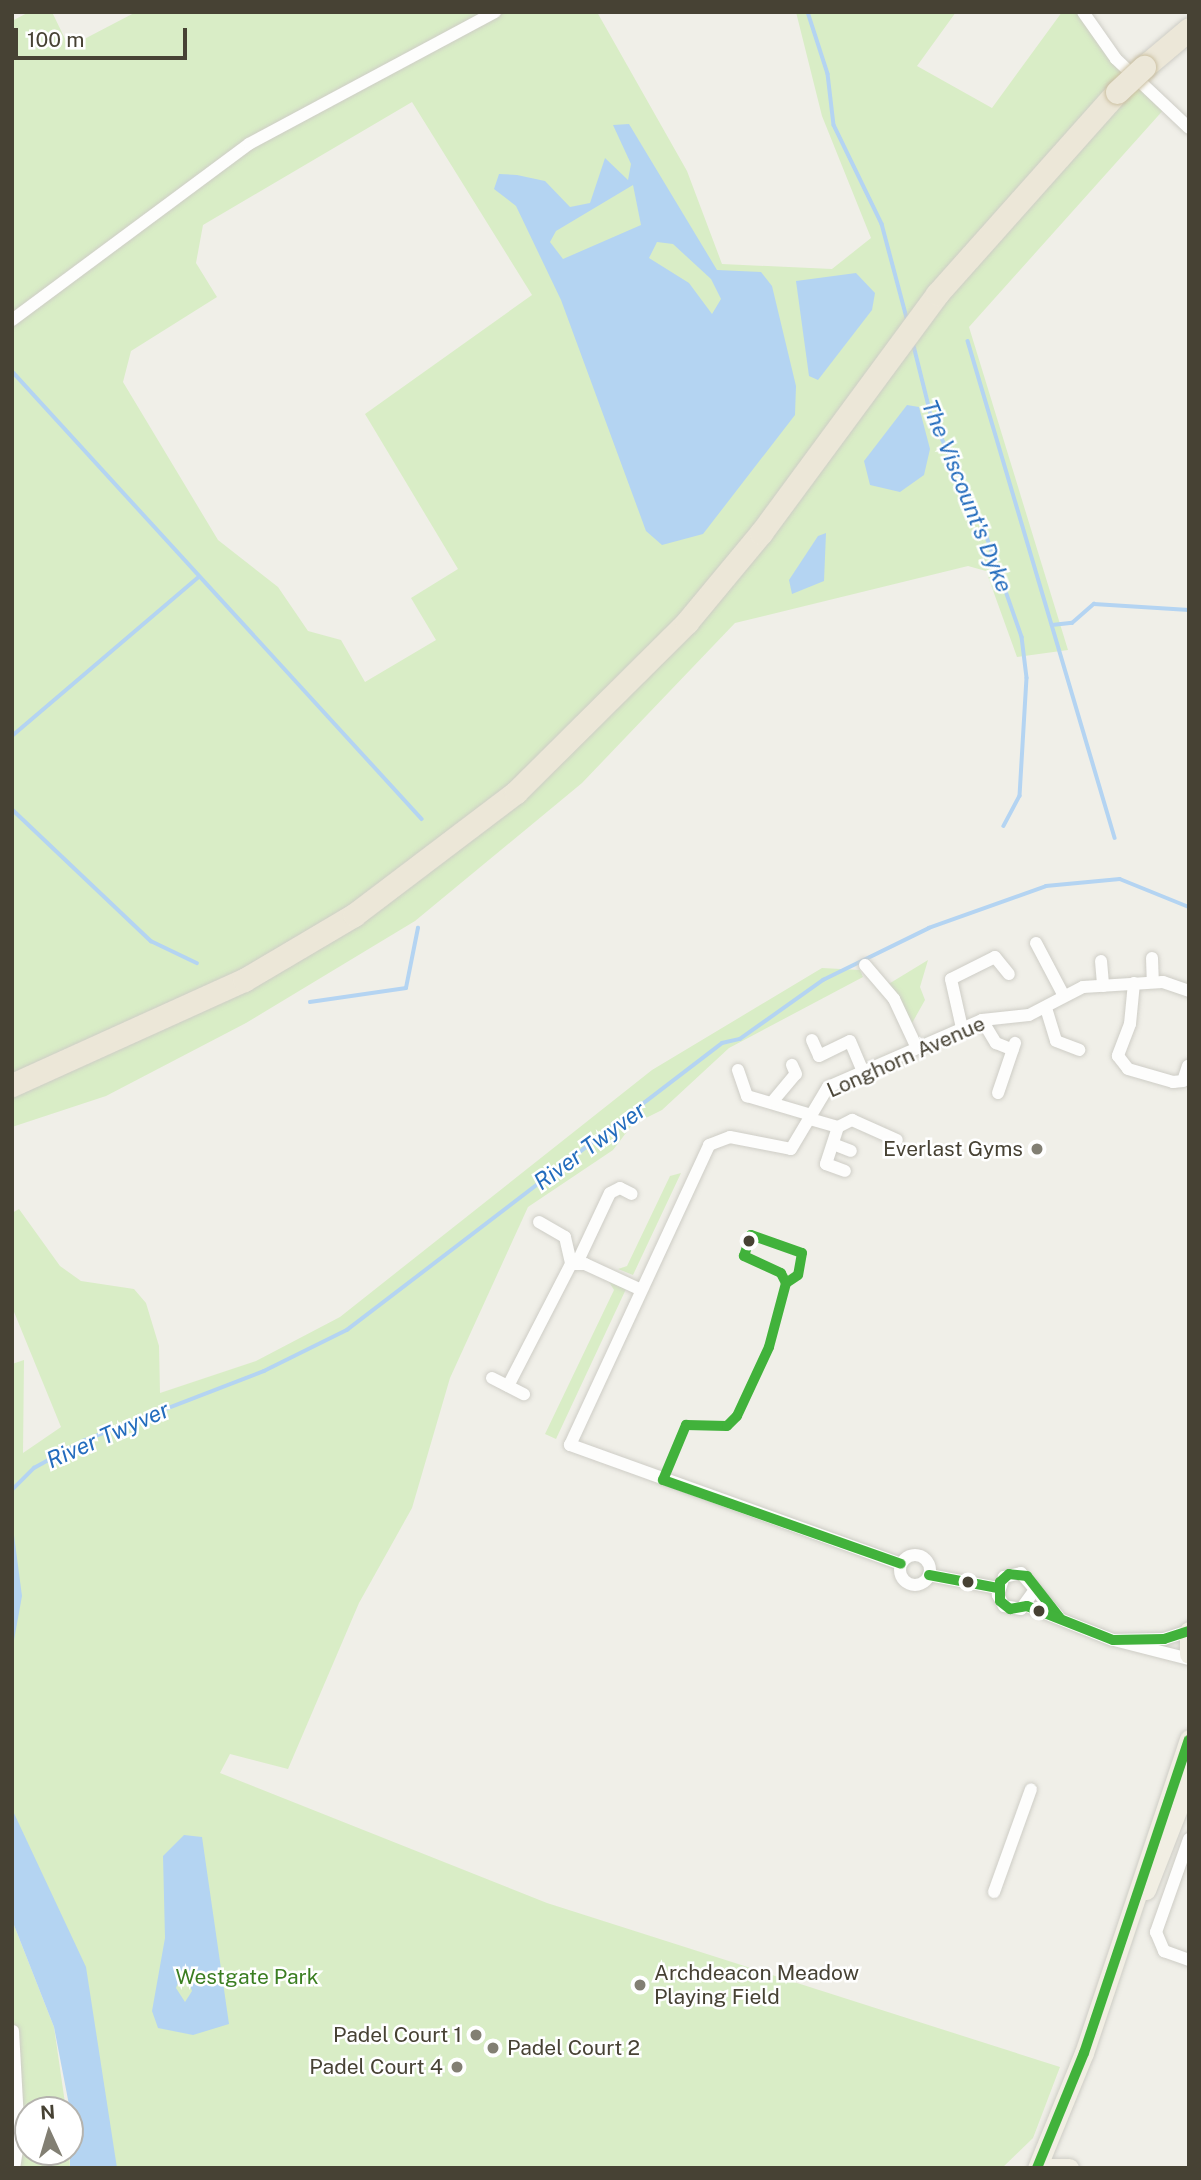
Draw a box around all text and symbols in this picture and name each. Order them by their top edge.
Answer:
scale bar [18,14,191,58]
text: 100 m [27,27,84,52]
water label: The Viscount's Dyke [916,395,1018,597]
street label: Longhorn Avenue [823,1011,989,1103]
water label: River Twyver [529,1096,651,1196]
place label: Everlast Gyms [883,1136,1023,1162]
marker: Everlast Gyms [1029,1141,1045,1157]
unlabelled marker [742,1234,756,1248]
water label: River Twyver [42,1396,174,1474]
unlabelled marker [961,1575,975,1589]
unlabelled marker [1032,1604,1046,1618]
place label: Archdeacon Meadow Playing Field [654,1960,859,2010]
park label: Westgate Park [175,1964,319,1990]
marker: Archdeacon Meadow Playing Field [632,1977,648,1993]
place label: Padel Court 1 [333,2022,462,2048]
marker: Padel Court 1 [468,2027,484,2043]
place label: Padel Court 2 [507,2035,640,2061]
marker: Padel Court 2 [485,2040,501,2056]
place label: Padel Court 4 [309,2054,443,2080]
marker: Padel Court 4 [449,2059,465,2075]
north arrow [14,2096,84,2166]
text: N [39,2101,56,2124]

